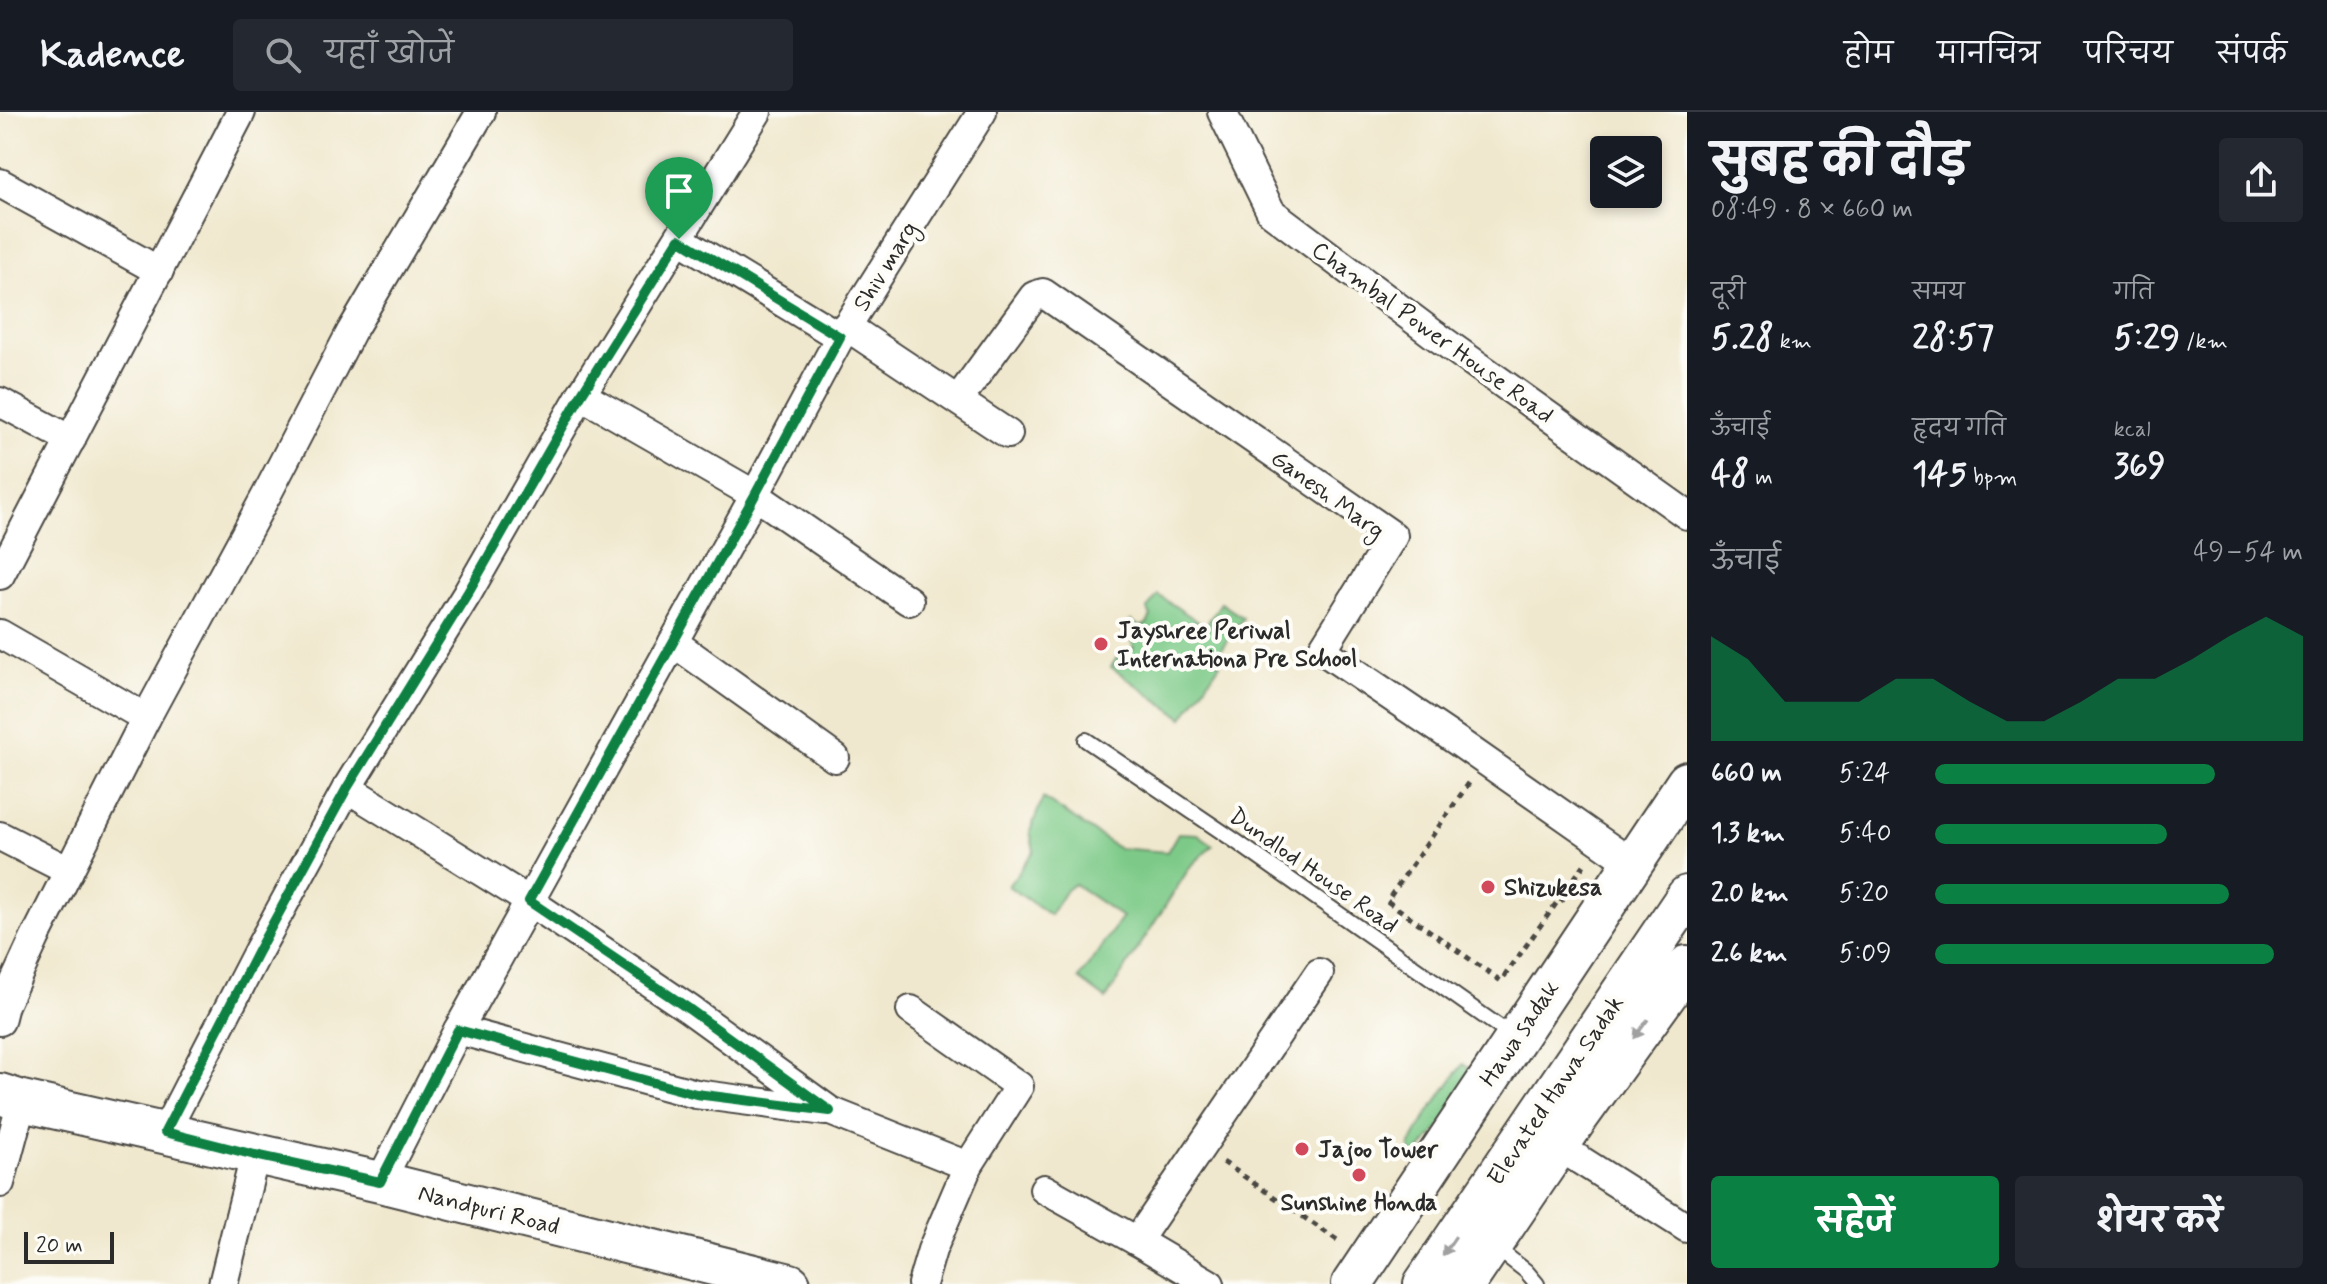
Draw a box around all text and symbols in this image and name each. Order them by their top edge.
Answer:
search box [233,19,793,91]
text: Kadence [40,31,185,80]
icon: search [261,33,305,77]
text: यहाँ खोजें [325,35,454,74]
text: होम [1844,37,1893,74]
text: मानचित्र [1937,37,2040,74]
text: परिचय [2084,37,2173,74]
text: संपर्क [2217,37,2287,74]
text: सुबह की दौड़ [1711,134,1968,192]
map controls [1590,136,1662,208]
button: layers [1590,136,1662,208]
button: share [2219,138,2303,222]
pin [645,157,713,239]
icon: arrive [657,169,701,213]
text: 08:49 · 8 × 660 m [1711,193,1913,227]
street label: Shiv marg [847,216,928,319]
street label: Chambal Power House Road [1305,235,1559,431]
text: दूरी [1711,279,1746,307]
text: समय [1912,279,1965,307]
text: गति [2114,279,2154,307]
text: 5.28 [1711,316,1774,361]
text: 28:57 [1912,316,1994,361]
text: 5:29 [2114,316,2180,361]
text: km [1774,328,1812,356]
text: /km [2180,328,2228,356]
text: ऊँचाई [1711,415,1770,443]
text: हृदय गति [1912,415,2006,443]
text: kcal [2114,416,2151,444]
street label: Ganesh Marg [1263,443,1390,549]
text: 369 [2114,444,2166,489]
text: 48 [1711,452,1749,497]
text: 145 [1912,452,1967,497]
text: m [1749,464,1773,492]
text: bpm [1967,464,2017,492]
text: 49–54 m [2193,536,2303,570]
text: ऊँचाई [1711,545,1781,579]
place label: Jayshree Periwal Internationa Pre School [1117,616,1357,675]
marker: Jayshree Periwal Internationa Pre School [1092,635,1110,653]
text: 660 m [1711,757,1782,791]
text: 5:24 [1839,757,1890,791]
street label: Dundlod House Road [1222,801,1404,941]
text: 1.3 km [1711,817,1785,851]
text: 5:40 [1839,817,1892,851]
place label: Shizukesa [1504,873,1602,904]
text: 2.0 km [1711,877,1789,911]
text: 5:20 [1839,877,1889,911]
marker: Shizukesa [1479,878,1497,896]
text: 2.6 km [1711,937,1787,971]
text: 5:09 [1839,937,1892,971]
street label: Hawa sadak [1473,975,1567,1093]
street label: Elevated Hawa Sadak [1481,990,1632,1192]
one-way arrow [1634,1018,1650,1039]
place label: Jajoo Tower [1318,1135,1439,1166]
marker: Jajoo Tower [1293,1140,1311,1158]
marker: Sunshine Honda [1350,1166,1368,1184]
button: सहेजें [1711,1176,1999,1268]
button: शेयर करें [2015,1176,2303,1268]
street label: Nandpuri Road [415,1178,562,1243]
place label: Sunshine Honda [1281,1188,1437,1219]
scale bar [24,1228,114,1264]
text: 20 m [36,1232,83,1260]
one-way arrow [1442,1235,1457,1256]

